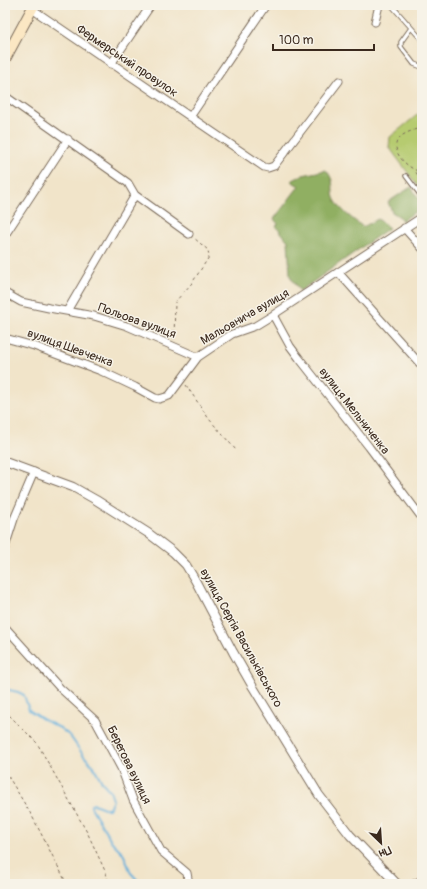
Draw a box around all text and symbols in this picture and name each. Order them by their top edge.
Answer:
street label: Фермерський провулок [74,22,180,100]
scale bar [273,26,374,52]
text: 100 m [279,33,314,48]
street label: Мальовнича вулиця [198,285,292,348]
street label: Польова вулиця [96,300,178,342]
street label: вулиця Шевченка [25,326,115,371]
street label: вулиця Мельниченка [315,365,393,458]
street label: вулиця Сергія Васильківського [196,566,286,711]
street label: Берегова вулиця [104,723,155,807]
north arrow [361,823,401,863]
text: Пн [376,843,393,860]

